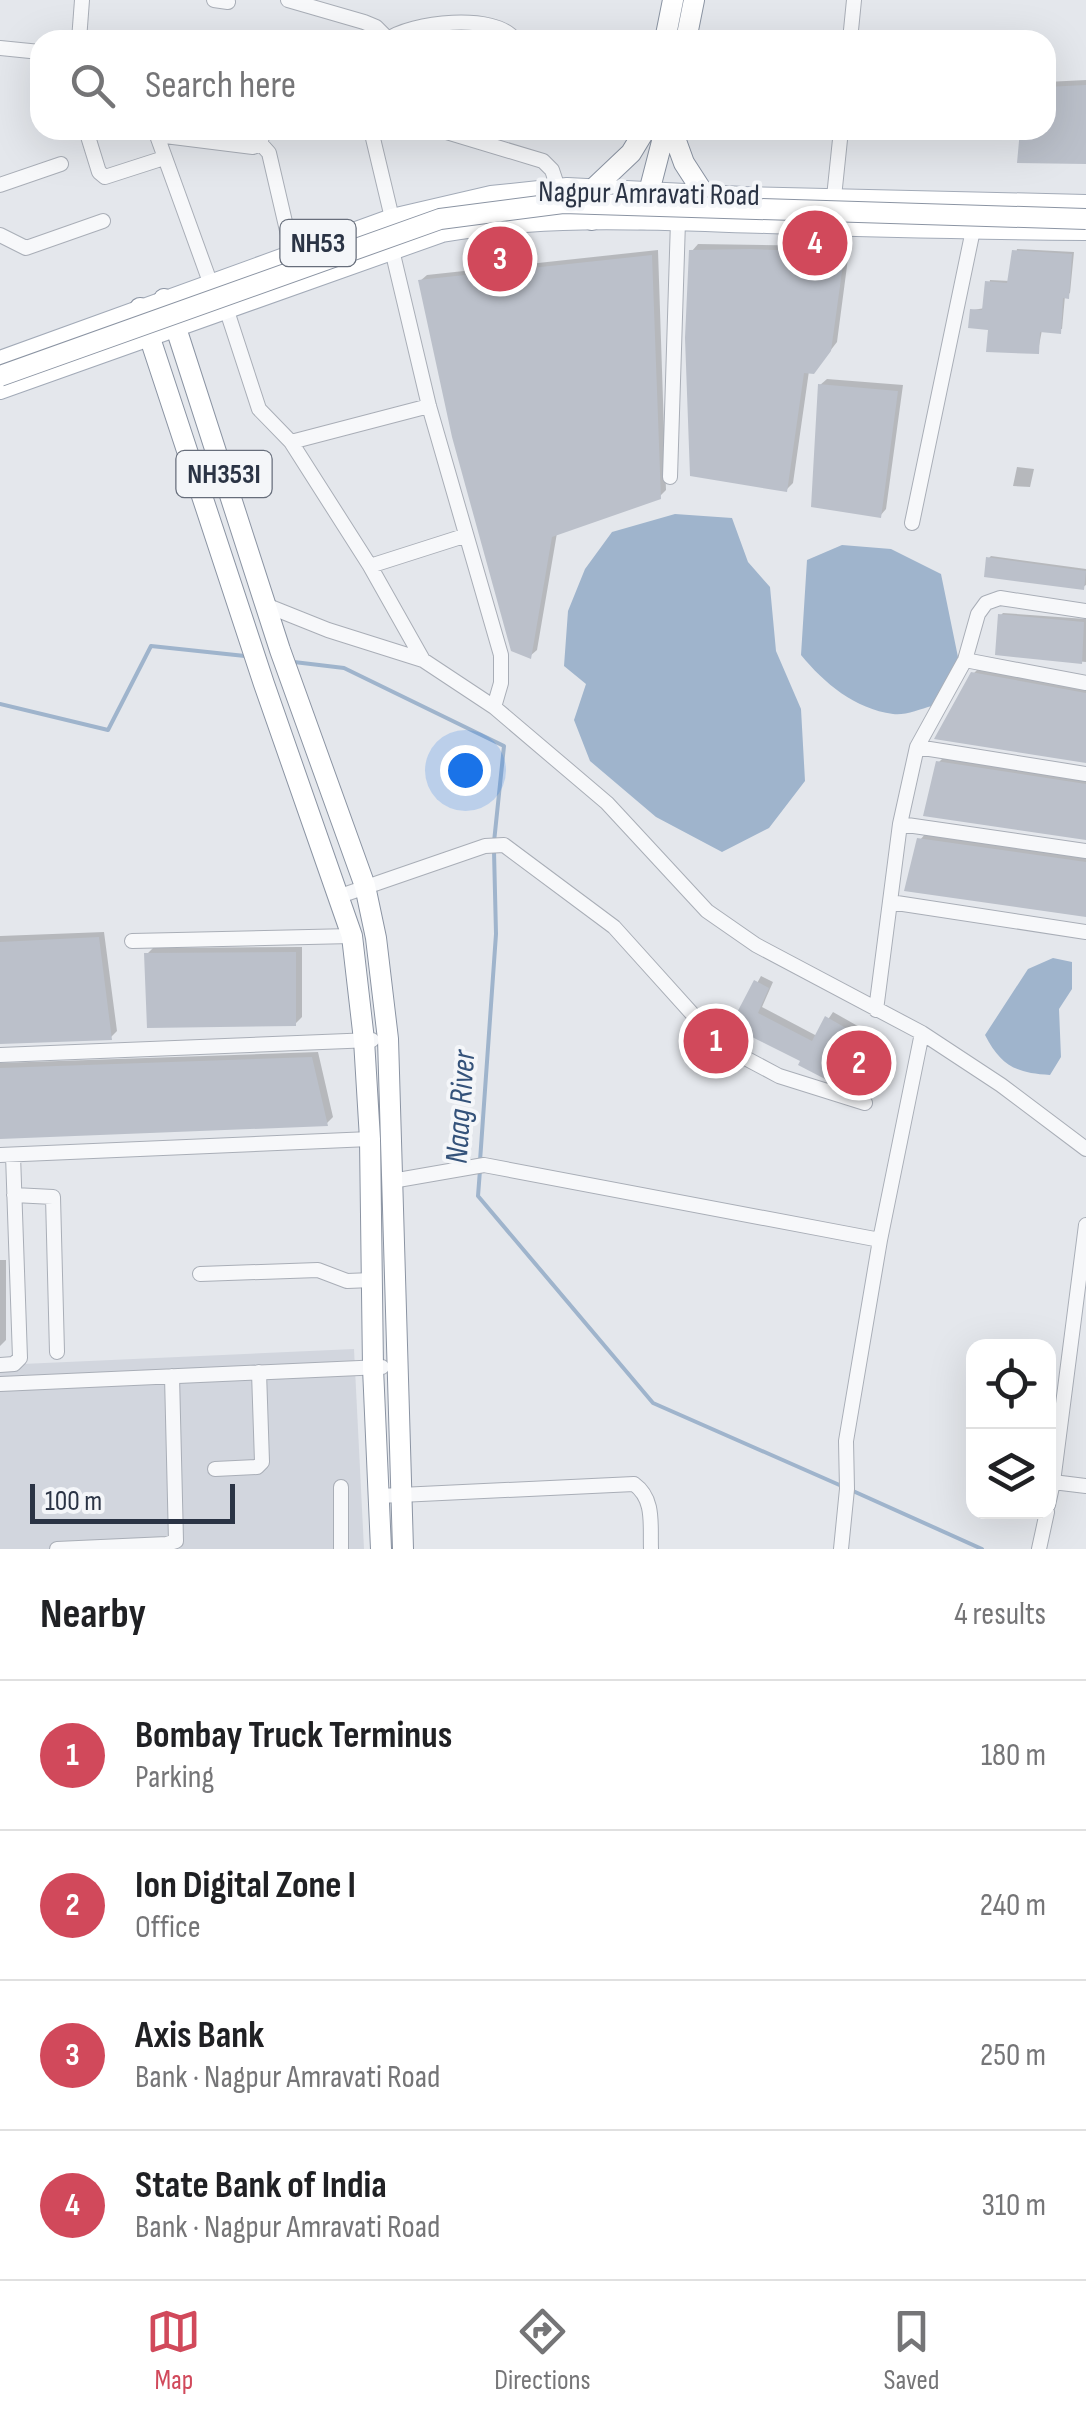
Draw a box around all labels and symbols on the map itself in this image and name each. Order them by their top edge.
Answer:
street label: Nagpur Amravati Road [538,174,760,214]
pin: 4 [782,206,848,280]
road number: NH53 [280,220,356,266]
pin: 3 [468,222,532,296]
road number: NH353I [176,451,272,497]
your location [440,745,491,796]
pin: 1 [684,1004,748,1078]
pin: 2 [826,1026,892,1100]
water label: Naag River [438,1048,484,1165]
scale bar [30,1479,235,1524]

